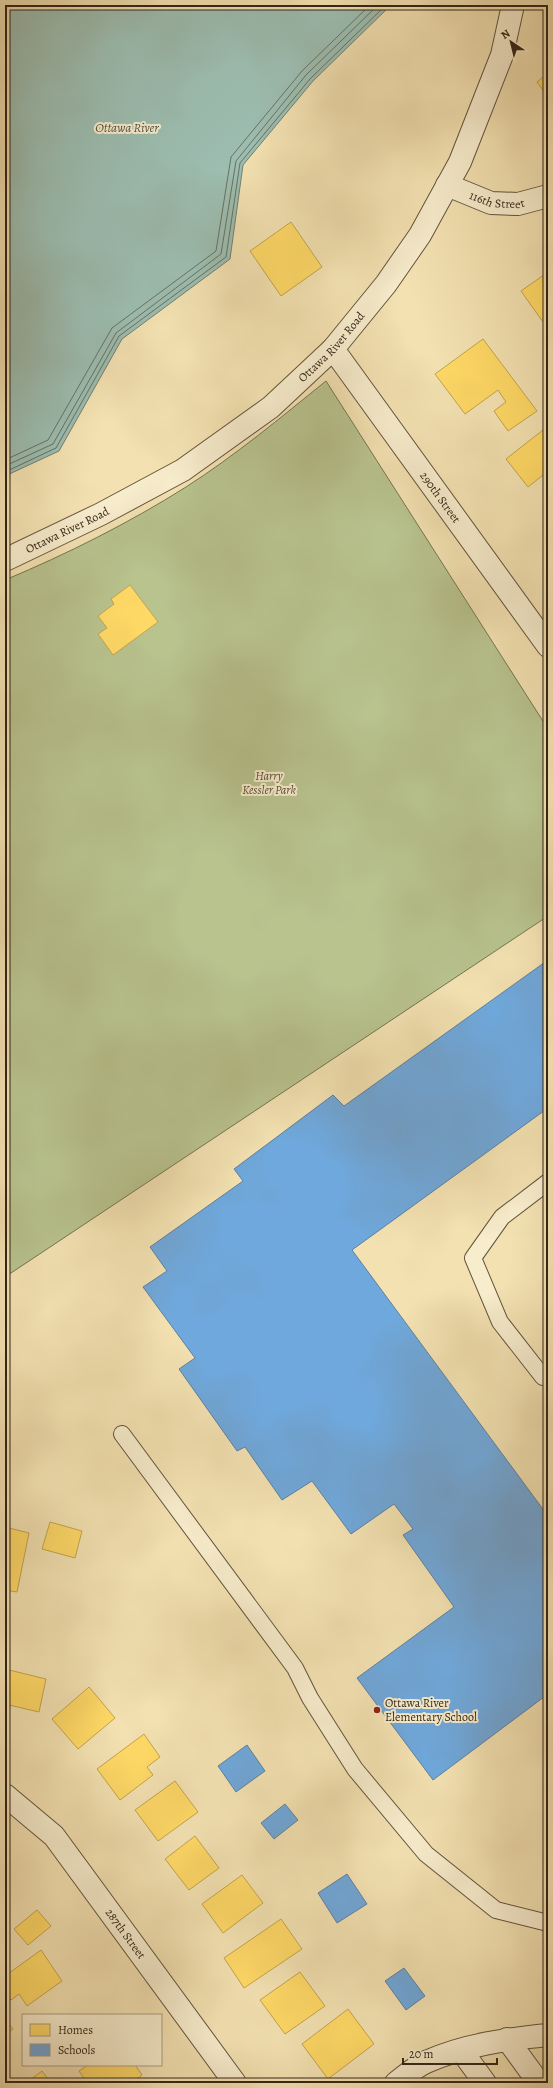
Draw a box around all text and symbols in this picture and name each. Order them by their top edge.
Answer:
north arrow [491,22,531,62]
text: N [498,26,513,43]
water label: Ottawa River [95,119,159,136]
street label: 116th Street [467,187,526,212]
street label: Ottawa River Road [295,308,369,386]
street label: 290th Street [416,468,464,526]
street label: Ottawa River Road [23,503,112,557]
park label: Harry Kessler Park [242,768,296,798]
place label: Ottawa River Elementary School [385,1695,477,1725]
marker: Ottawa River Elementary School [372,1705,382,1715]
street label: 287th Street [102,1905,149,1962]
legend [22,2014,162,2066]
text: Homes [58,2022,93,2038]
scale bar [403,2040,497,2066]
text: Schools [58,2042,95,2058]
text: 20 m [409,2046,433,2062]

